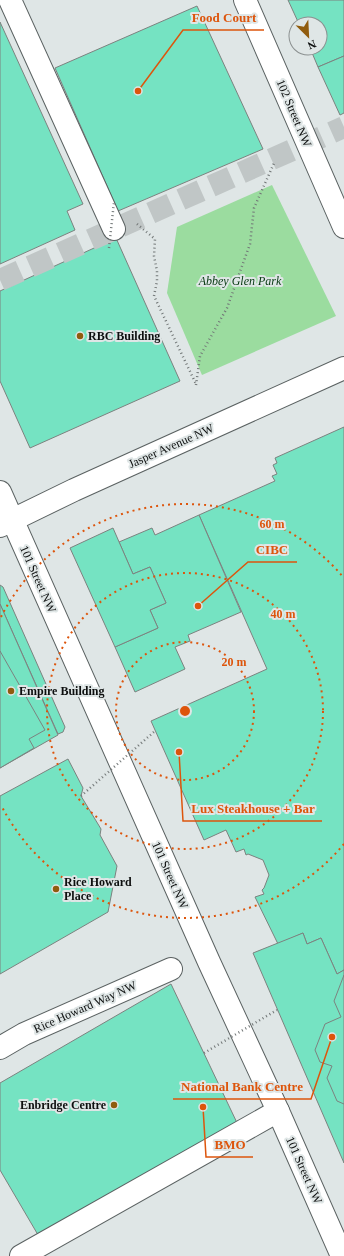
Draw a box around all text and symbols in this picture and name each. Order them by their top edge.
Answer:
callout: Food Court [183,5,264,30]
text: Food Court [192,10,257,25]
north arrow [288,16,328,56]
text: N [306,38,318,52]
street label: 102 Street NW [273,77,315,149]
park label: Abbey Glen Park [198,274,282,288]
place label: RBC Building [88,329,160,343]
marker: RBC Building [75,331,85,341]
street label: Jasper Avenue NW [126,421,216,471]
text: 60 m [260,517,285,531]
callout: CIBC [248,537,297,562]
text: CIBC [256,542,288,557]
street label: 101 Street NW [17,543,59,615]
text: 40 m [271,607,296,621]
text: 20 m [222,655,247,669]
place label: Empire Building [19,684,104,698]
marker: Empire Building [6,686,16,696]
centre of rings [178,704,192,718]
callout: Lux Steakhouse + Bar [183,796,322,821]
text: Lux Steakhouse + Bar [191,801,315,816]
street label: 101 Street NW [149,839,191,911]
place label: Rice Howard Place [64,875,132,903]
marker: Rice Howard Place [51,884,61,894]
street label: Rice Howard Way NW [31,978,139,1036]
callout: National Bank Centre [173,1074,311,1099]
text: National Bank Centre [181,1079,303,1094]
place label: Enbridge Centre [20,1098,107,1112]
marker: Enbridge Centre [109,1100,119,1110]
callout: BMO [206,1132,253,1157]
street label: 101 Street NW [283,1134,325,1206]
text: BMO [214,1137,246,1152]

